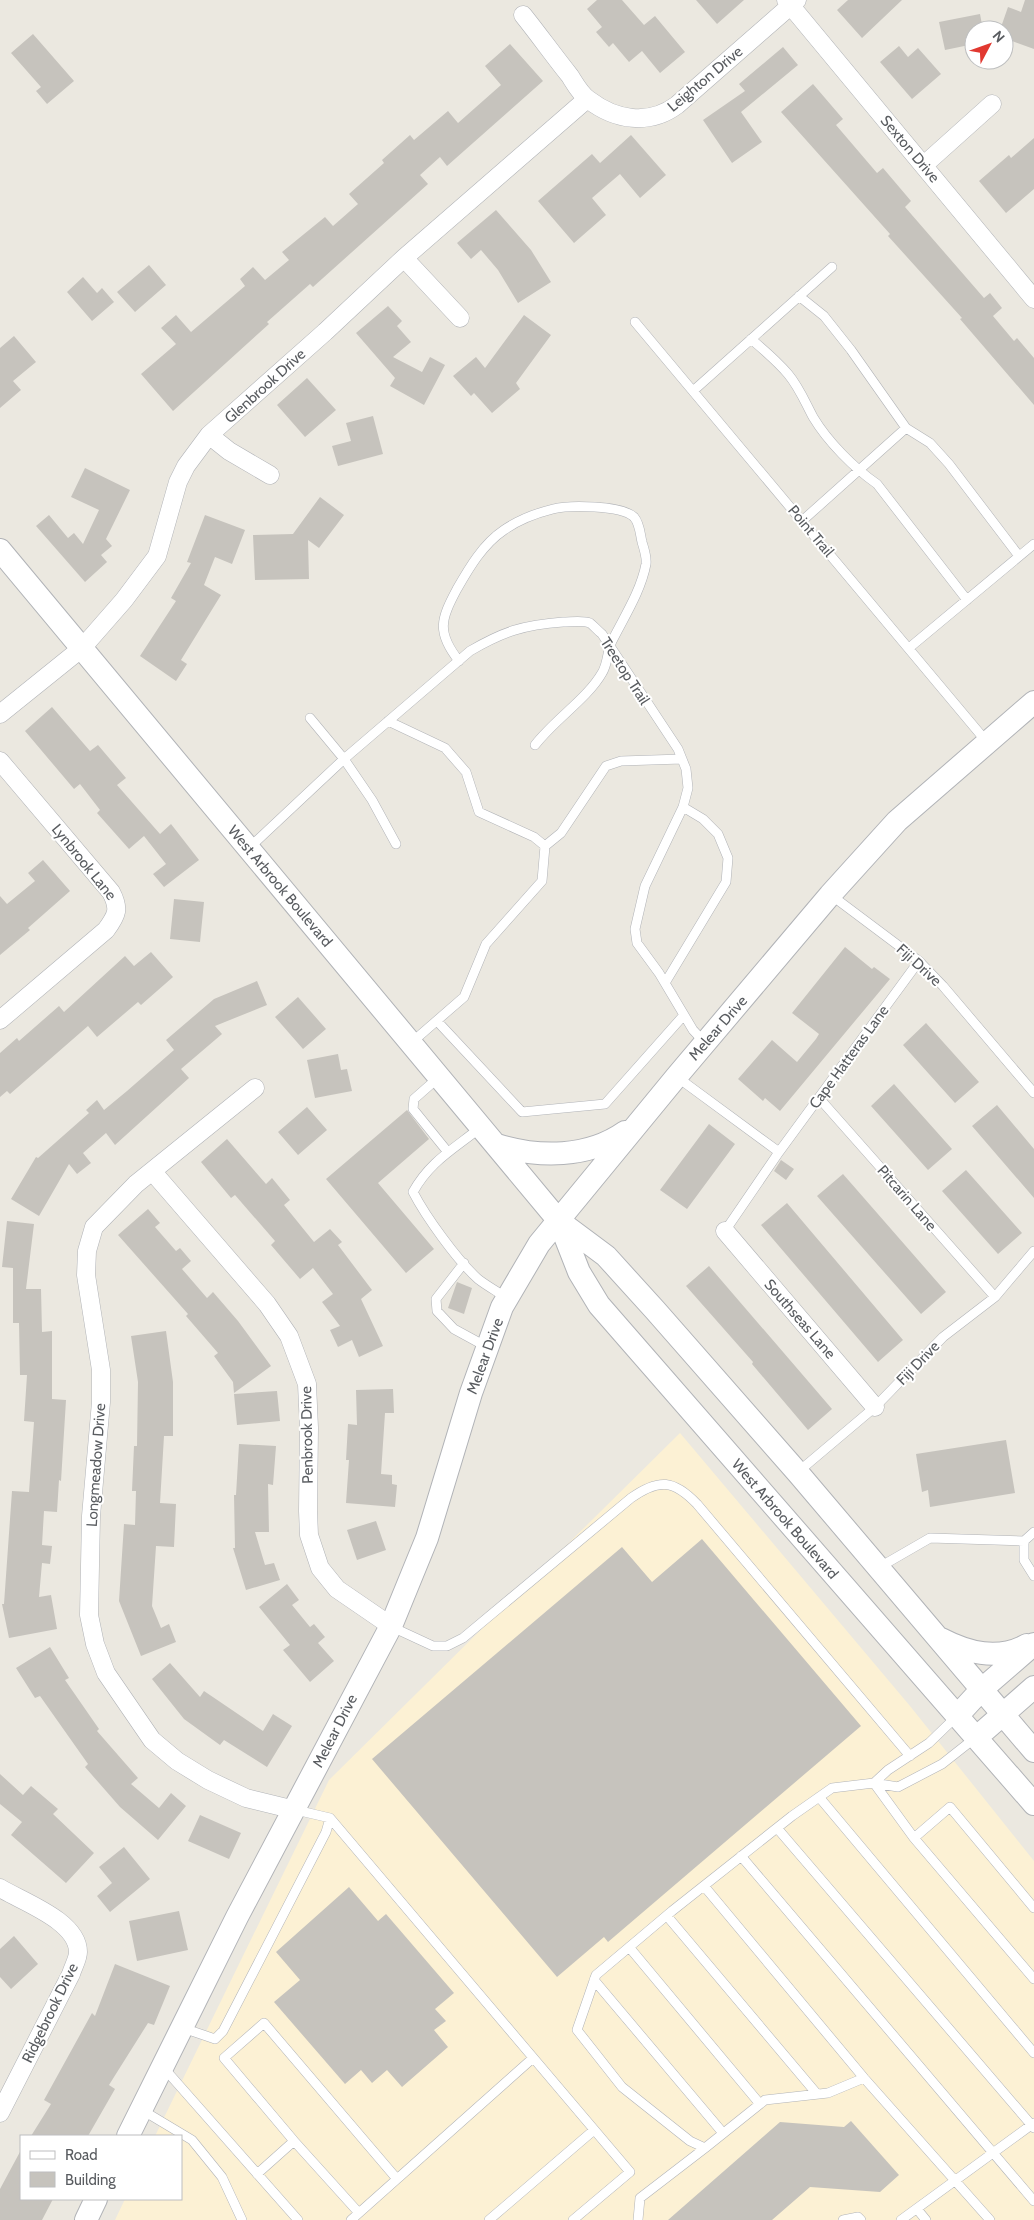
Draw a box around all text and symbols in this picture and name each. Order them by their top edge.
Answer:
north arrow [964,20,1014,70]
text: N [989,27,1009,46]
street label: Leighton Drive [664,42,746,116]
street label: Sexton Drive [877,112,943,186]
street label: Glenbrook Drive [221,345,309,427]
street label: Point Trail [784,502,838,561]
street label: Treetop Trail [597,634,654,708]
street label: Lynbrook Lane [48,820,120,904]
street label: West Arbrook Boulevard [224,822,336,950]
street label: Fiji Drive [893,940,945,990]
street label: Melear Drive [685,992,751,1064]
street label: Cape Hatteras Lane [805,1002,893,1112]
street label: Pitcarin Lane [874,1161,941,1235]
street label: Southseas Lane [761,1276,840,1363]
street label: Melear Drive [463,1315,507,1397]
street label: Fiji Drive [893,1337,944,1389]
street label: Penbrook Drive [297,1386,317,1484]
street label: Longmeadow Drive [83,1402,109,1527]
street label: West Arbrook Boulevard [728,1455,842,1583]
street label: Melear Drive [309,1691,361,1771]
street label: Ridgebrook Drive [18,1960,82,2066]
legend [20,2135,182,2200]
text: Road [65,2146,98,2164]
text: Building [65,2171,116,2189]

